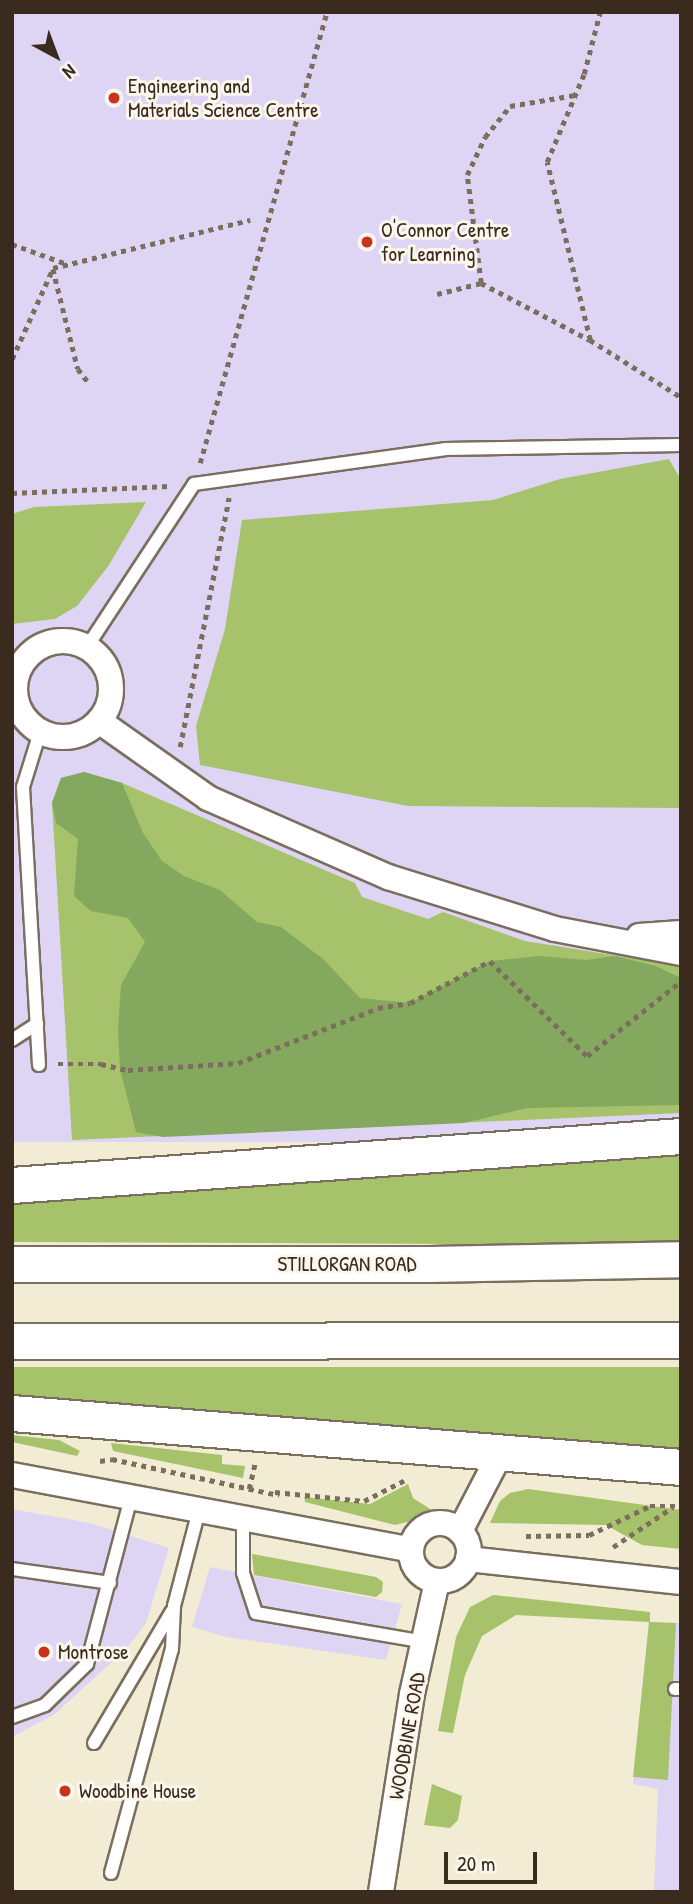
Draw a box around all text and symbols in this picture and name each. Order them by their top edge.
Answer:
north arrow [21,21,91,91]
text: N [57,59,82,85]
place label: Engineering and Materials Science Centre [128,73,319,123]
marker: Engineering and Materials Science Centre [106,90,122,106]
place label: O'Connor Centre for Learning [381,217,509,267]
marker: O'Connor Centre for Learning [359,234,375,250]
street label: STILLORGAN ROAD [278,1251,416,1277]
place label: Montrose [58,1639,129,1665]
marker: Montrose [36,1644,52,1660]
street label: WOODBINE ROAD [383,1671,431,1801]
place label: Woodbine House [79,1778,196,1804]
marker: Woodbine House [57,1783,73,1799]
scale bar [448,1838,541,1882]
text: 20 m [457,1849,495,1878]

